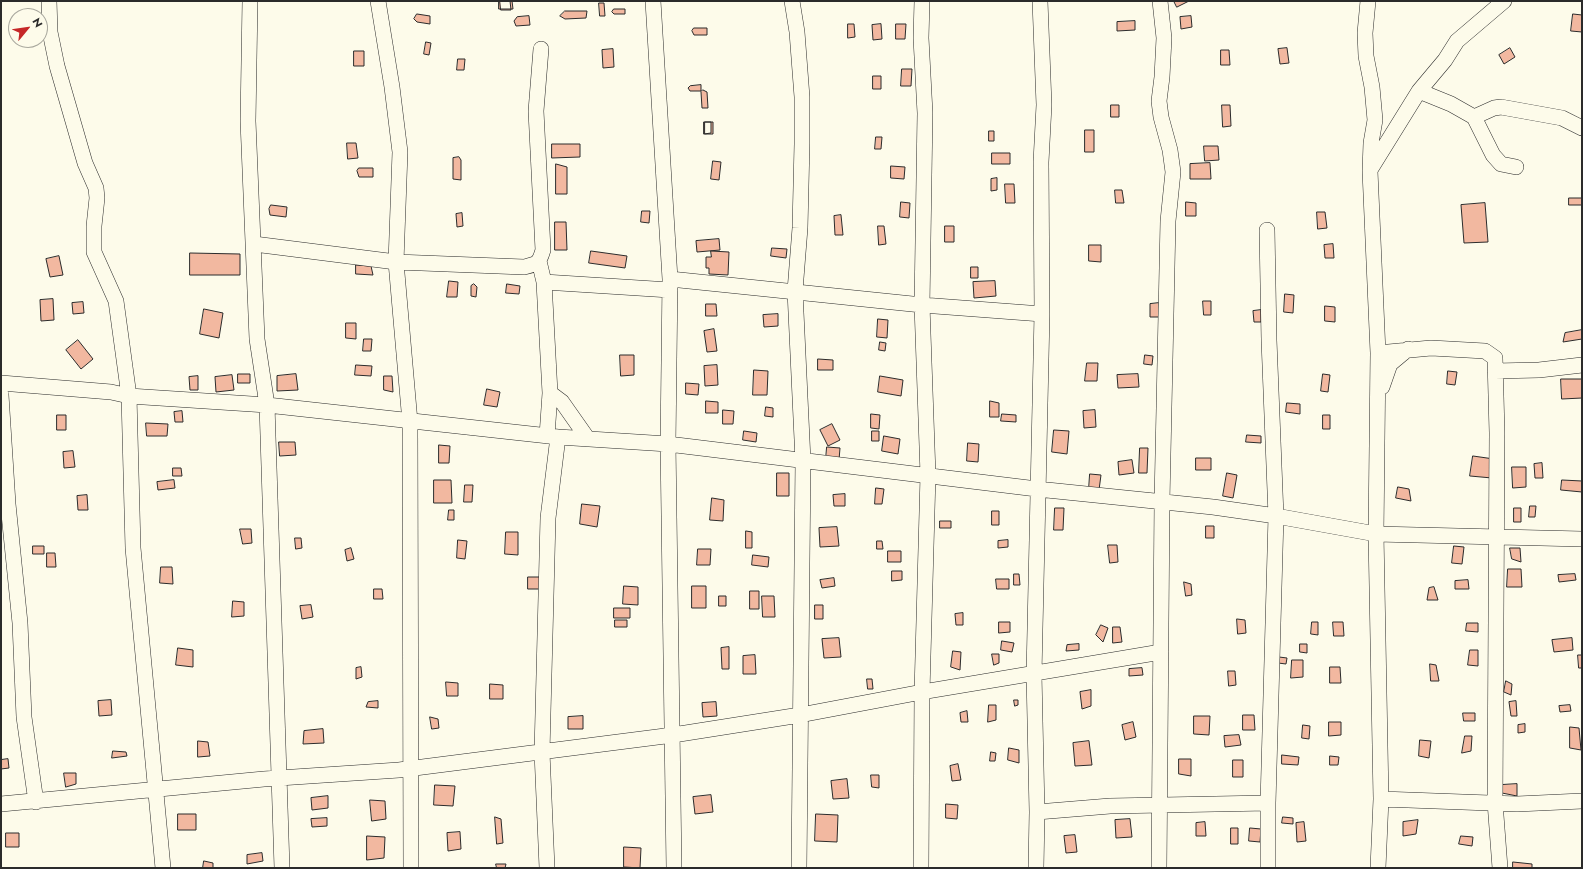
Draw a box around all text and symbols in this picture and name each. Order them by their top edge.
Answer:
north arrow [8,8,48,48]
text: N [29,15,47,30]

